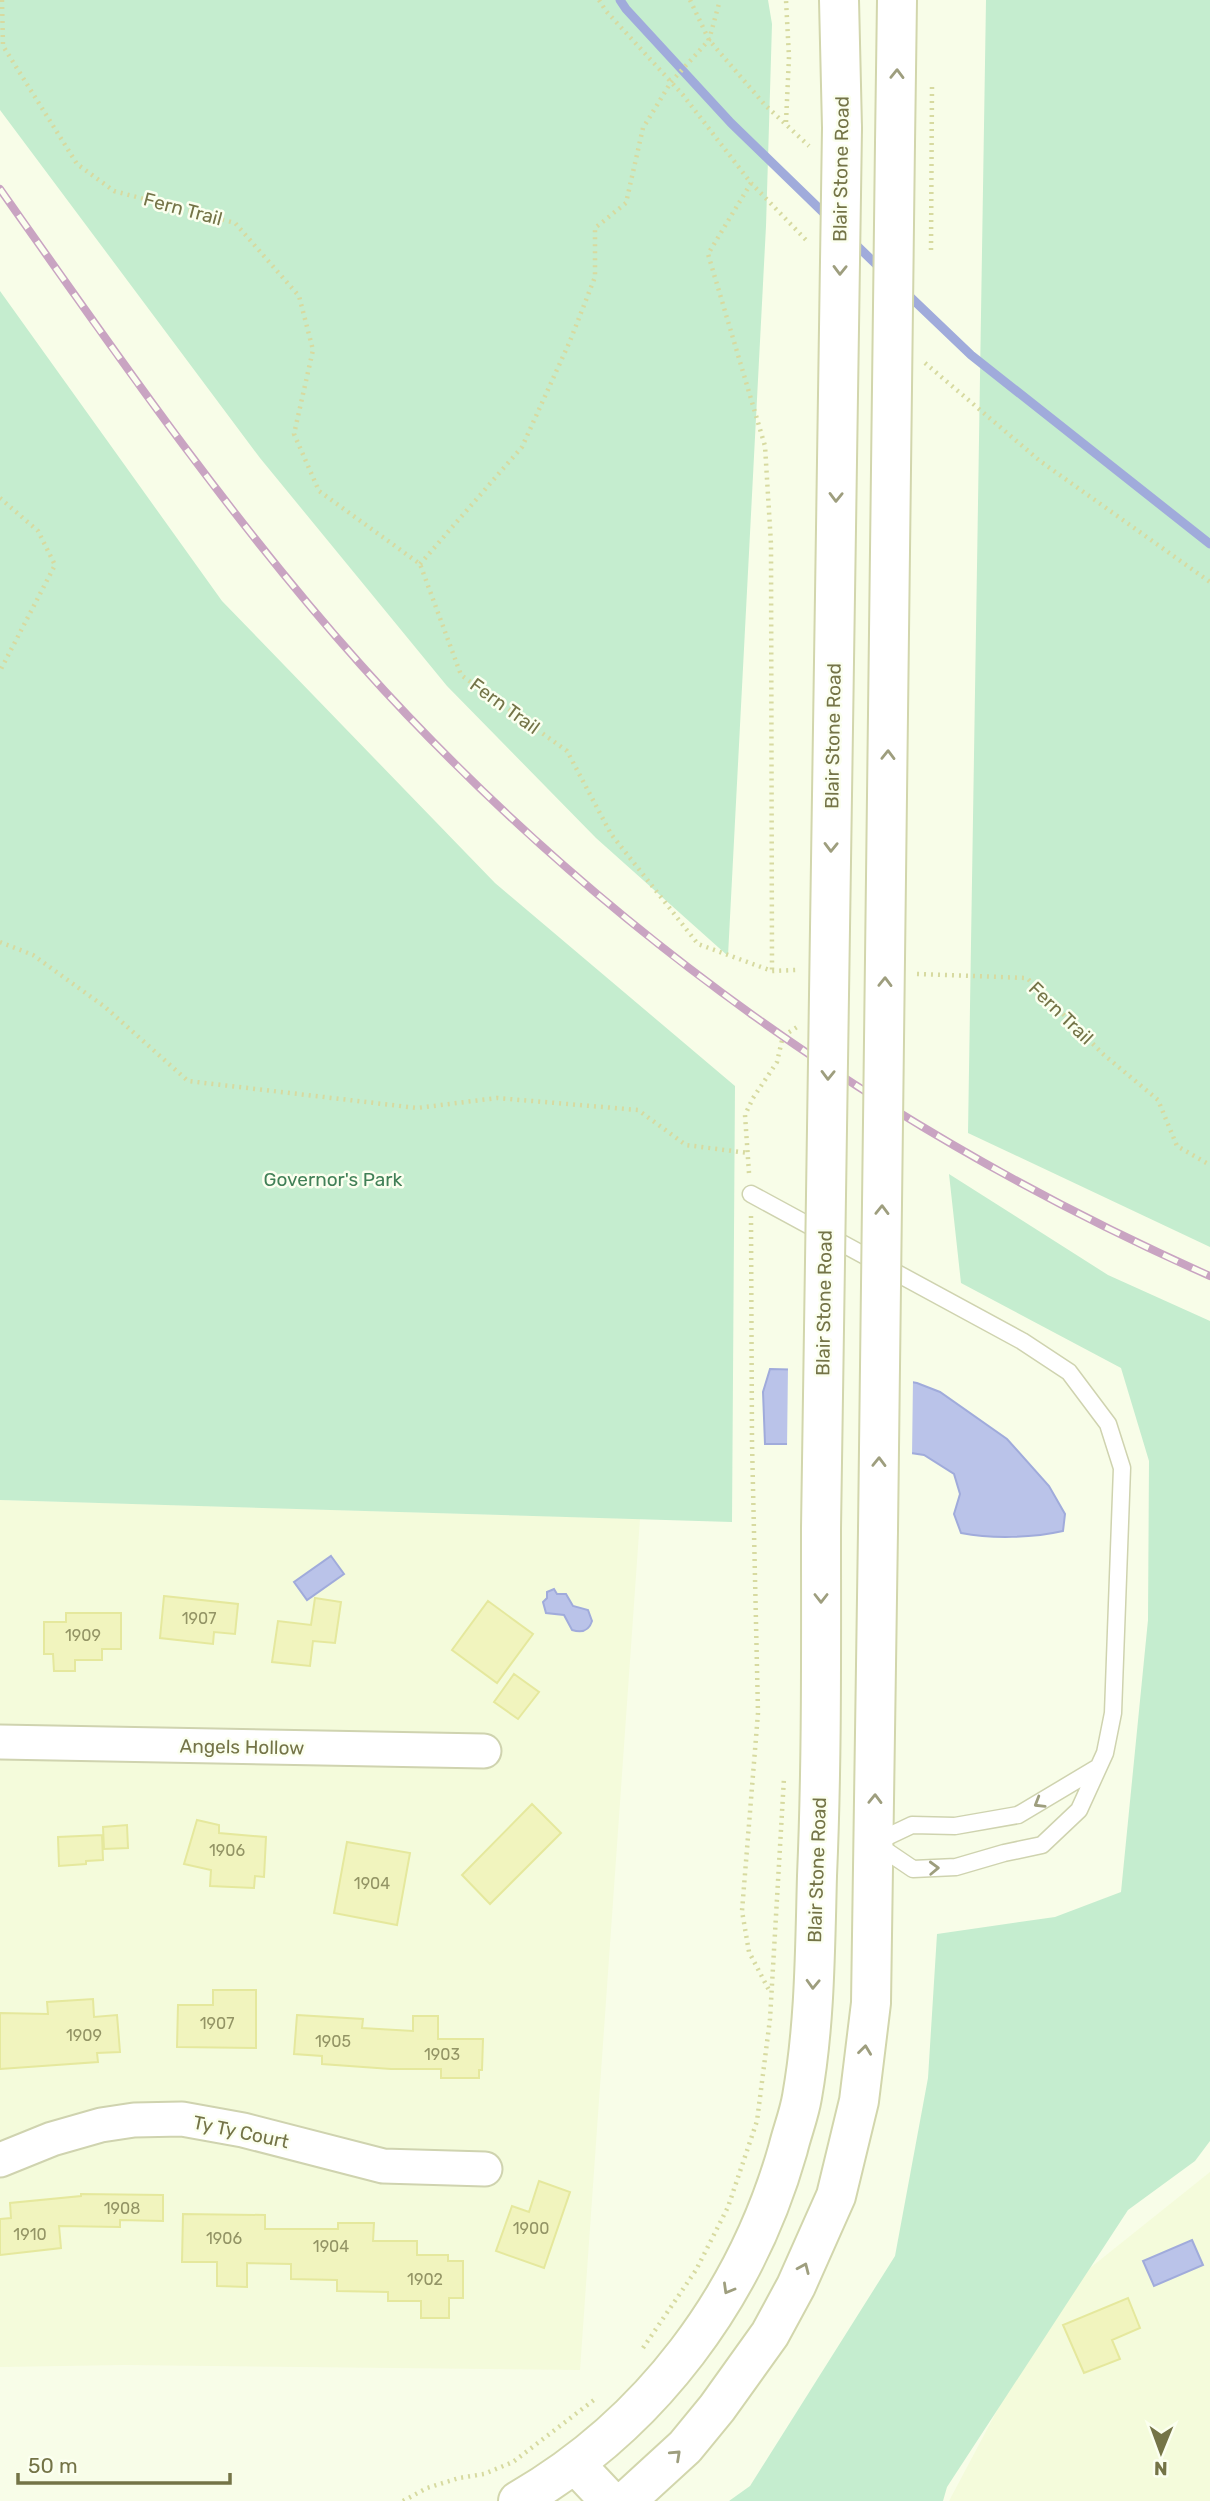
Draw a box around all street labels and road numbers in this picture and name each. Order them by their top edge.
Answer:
street label: Blair Stone Road [828,96,854,242]
street label: Fern Trail [141,187,225,231]
street label: Blair Stone Road [820,663,846,809]
street label: Fern Trail [466,673,544,739]
street label: Fern Trail [1024,977,1098,1049]
street label: Blair Stone Road [811,1230,837,1376]
street label: Angels Hollow [179,1734,305,1760]
street label: Blair Stone Road [803,1797,831,1943]
street label: Ty Ty Court [191,2111,292,2153]

